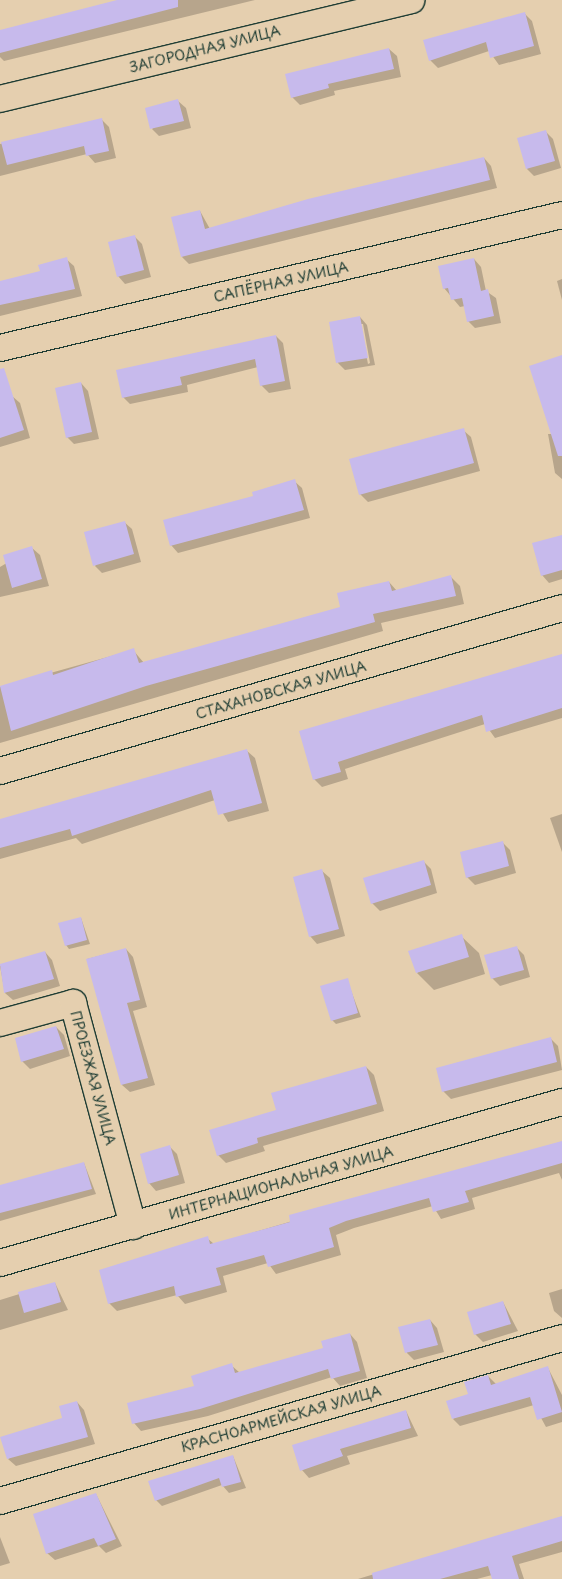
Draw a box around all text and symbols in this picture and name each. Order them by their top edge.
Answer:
street label: ЗАГОРОДНАЯ УЛИЦА [128,22,282,76]
street label: САПЁРНАЯ УЛИЦА [212,258,350,306]
street label: СТАХАНОВСКАЯ УЛИЦА [194,658,368,722]
street label: ПРОЕЗЖАЯ УЛИЦА [67,1009,119,1147]
street label: ИНТЕРНАЦИОНАЛЬНАЯ УЛИЦА [167,1143,395,1223]
street label: КРАСНОАРМЕЙСКАЯ УЛИЦА [179,1382,383,1456]

